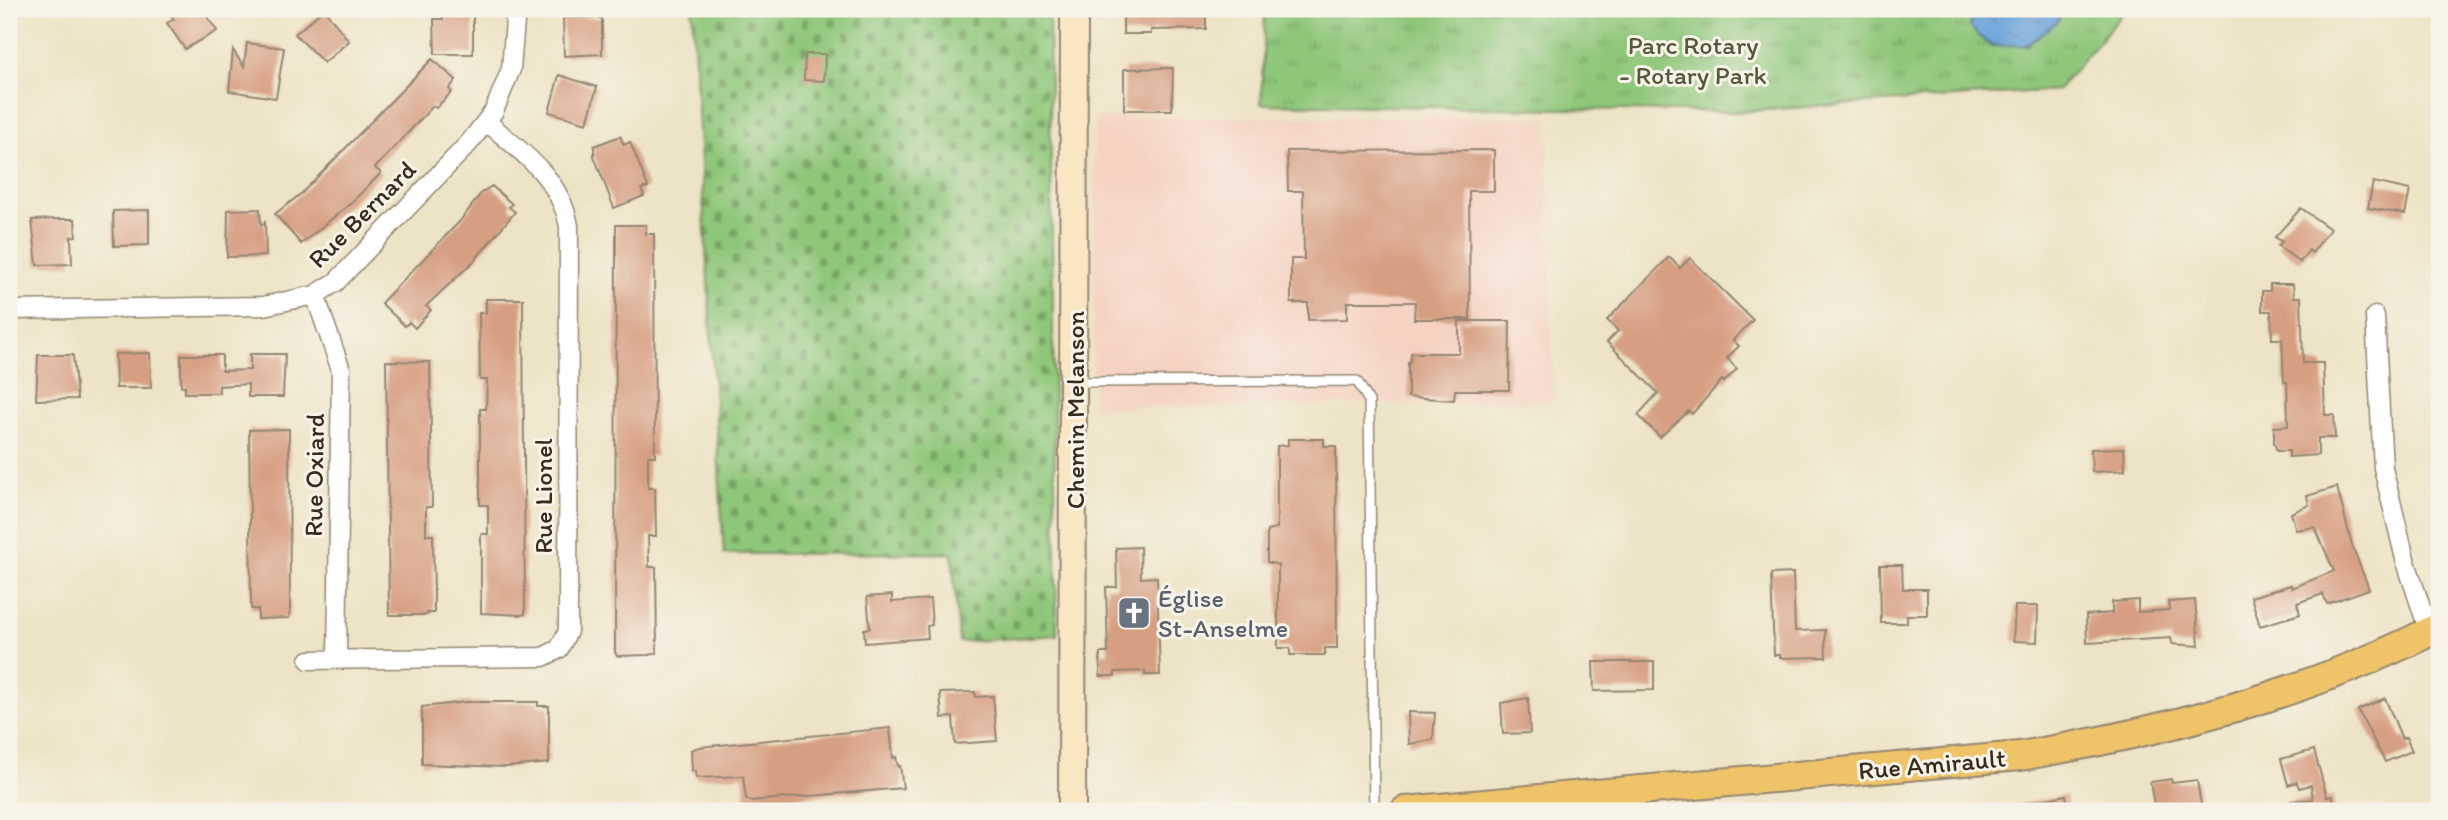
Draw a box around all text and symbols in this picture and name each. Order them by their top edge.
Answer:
park label: Parc Rotary - Rotary Park [1619,29,1767,91]
street label: Rue Bernard [301,153,423,275]
street label: Chemin Melanson [1059,310,1091,509]
street label: Rue Oxiard [297,413,331,537]
street label: Rue Lionel [527,438,559,554]
place label: Église St-Anselme [1158,582,1288,644]
church icon: Église St-Anselme [1115,594,1153,632]
street label: Rue Amirault [1857,742,2007,786]

